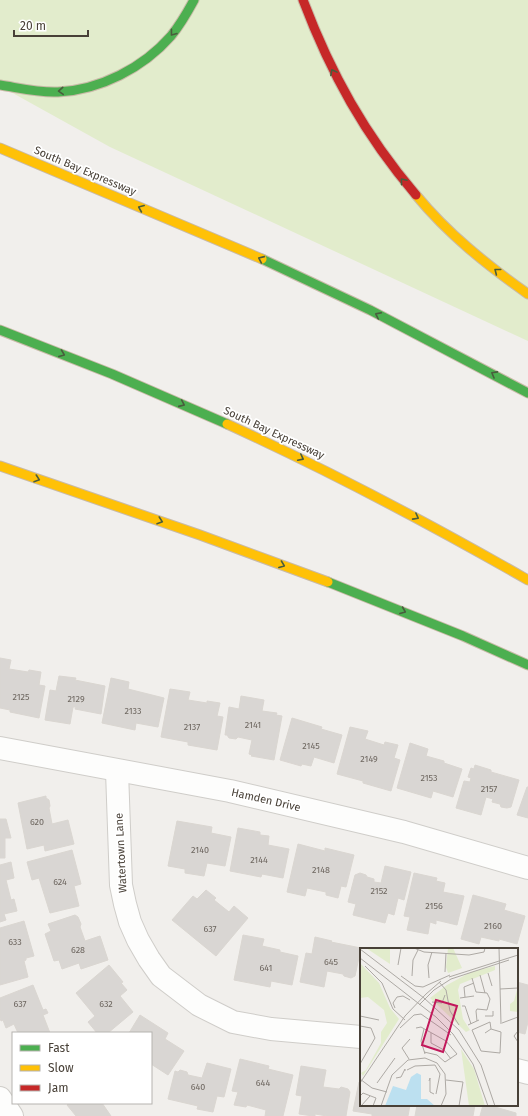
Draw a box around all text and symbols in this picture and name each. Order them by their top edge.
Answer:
scale bar [14,12,88,38]
text: 20 m [20,19,46,33]
one-way arrow [170,29,178,36]
one-way arrow [330,69,337,76]
one-way arrow [58,87,64,96]
street label: South Bay Expressway [32,144,139,199]
one-way arrow [401,178,408,186]
one-way arrow [138,205,146,213]
one-way arrow [257,256,264,264]
one-way arrow [494,269,501,276]
one-way arrow [375,312,383,320]
one-way arrow [59,349,66,357]
one-way arrow [491,371,498,379]
one-way arrow [178,399,186,407]
street label: South Bay Expressway [222,404,327,462]
one-way arrow [296,453,304,461]
one-way arrow [33,474,40,482]
one-way arrow [412,513,419,520]
one-way arrow [156,517,163,525]
one-way arrow [279,560,286,568]
one-way arrow [400,607,407,615]
house number: 2125 [12,692,30,702]
house number: 2129 [67,694,85,704]
house number: 2133 [124,706,142,716]
house number: 2141 [245,720,261,730]
house number: 2137 [184,722,200,732]
house number: 2145 [302,741,320,751]
house number: 2149 [360,754,378,764]
house number: 2153 [420,773,438,783]
house number: 2157 [481,784,497,794]
street label: Hamden Drive [230,786,302,814]
street label: Watertown Lane [112,813,130,893]
house number: 620 [30,817,44,827]
house number: 2140 [191,845,209,855]
house number: 2144 [250,855,268,865]
house number: 2148 [312,865,330,875]
house number: 624 [53,877,67,887]
house number: 2152 [371,886,387,896]
house number: 2156 [425,901,443,911]
house number: 2160 [484,921,502,931]
house number: 637 [203,924,217,934]
house number: 633 [8,937,22,947]
house number: 628 [71,945,85,955]
inset map [360,948,518,1106]
house number: 645 [324,957,338,967]
house number: 641 [260,963,272,973]
house number: 637 [13,999,27,1009]
house number: 632 [99,999,113,1009]
legend [12,1032,152,1104]
text: Fast [48,1041,70,1055]
text: Slow [48,1061,74,1075]
house number: 644 [256,1078,270,1088]
text: Jam [48,1081,68,1095]
house number: 640 [191,1082,205,1092]

